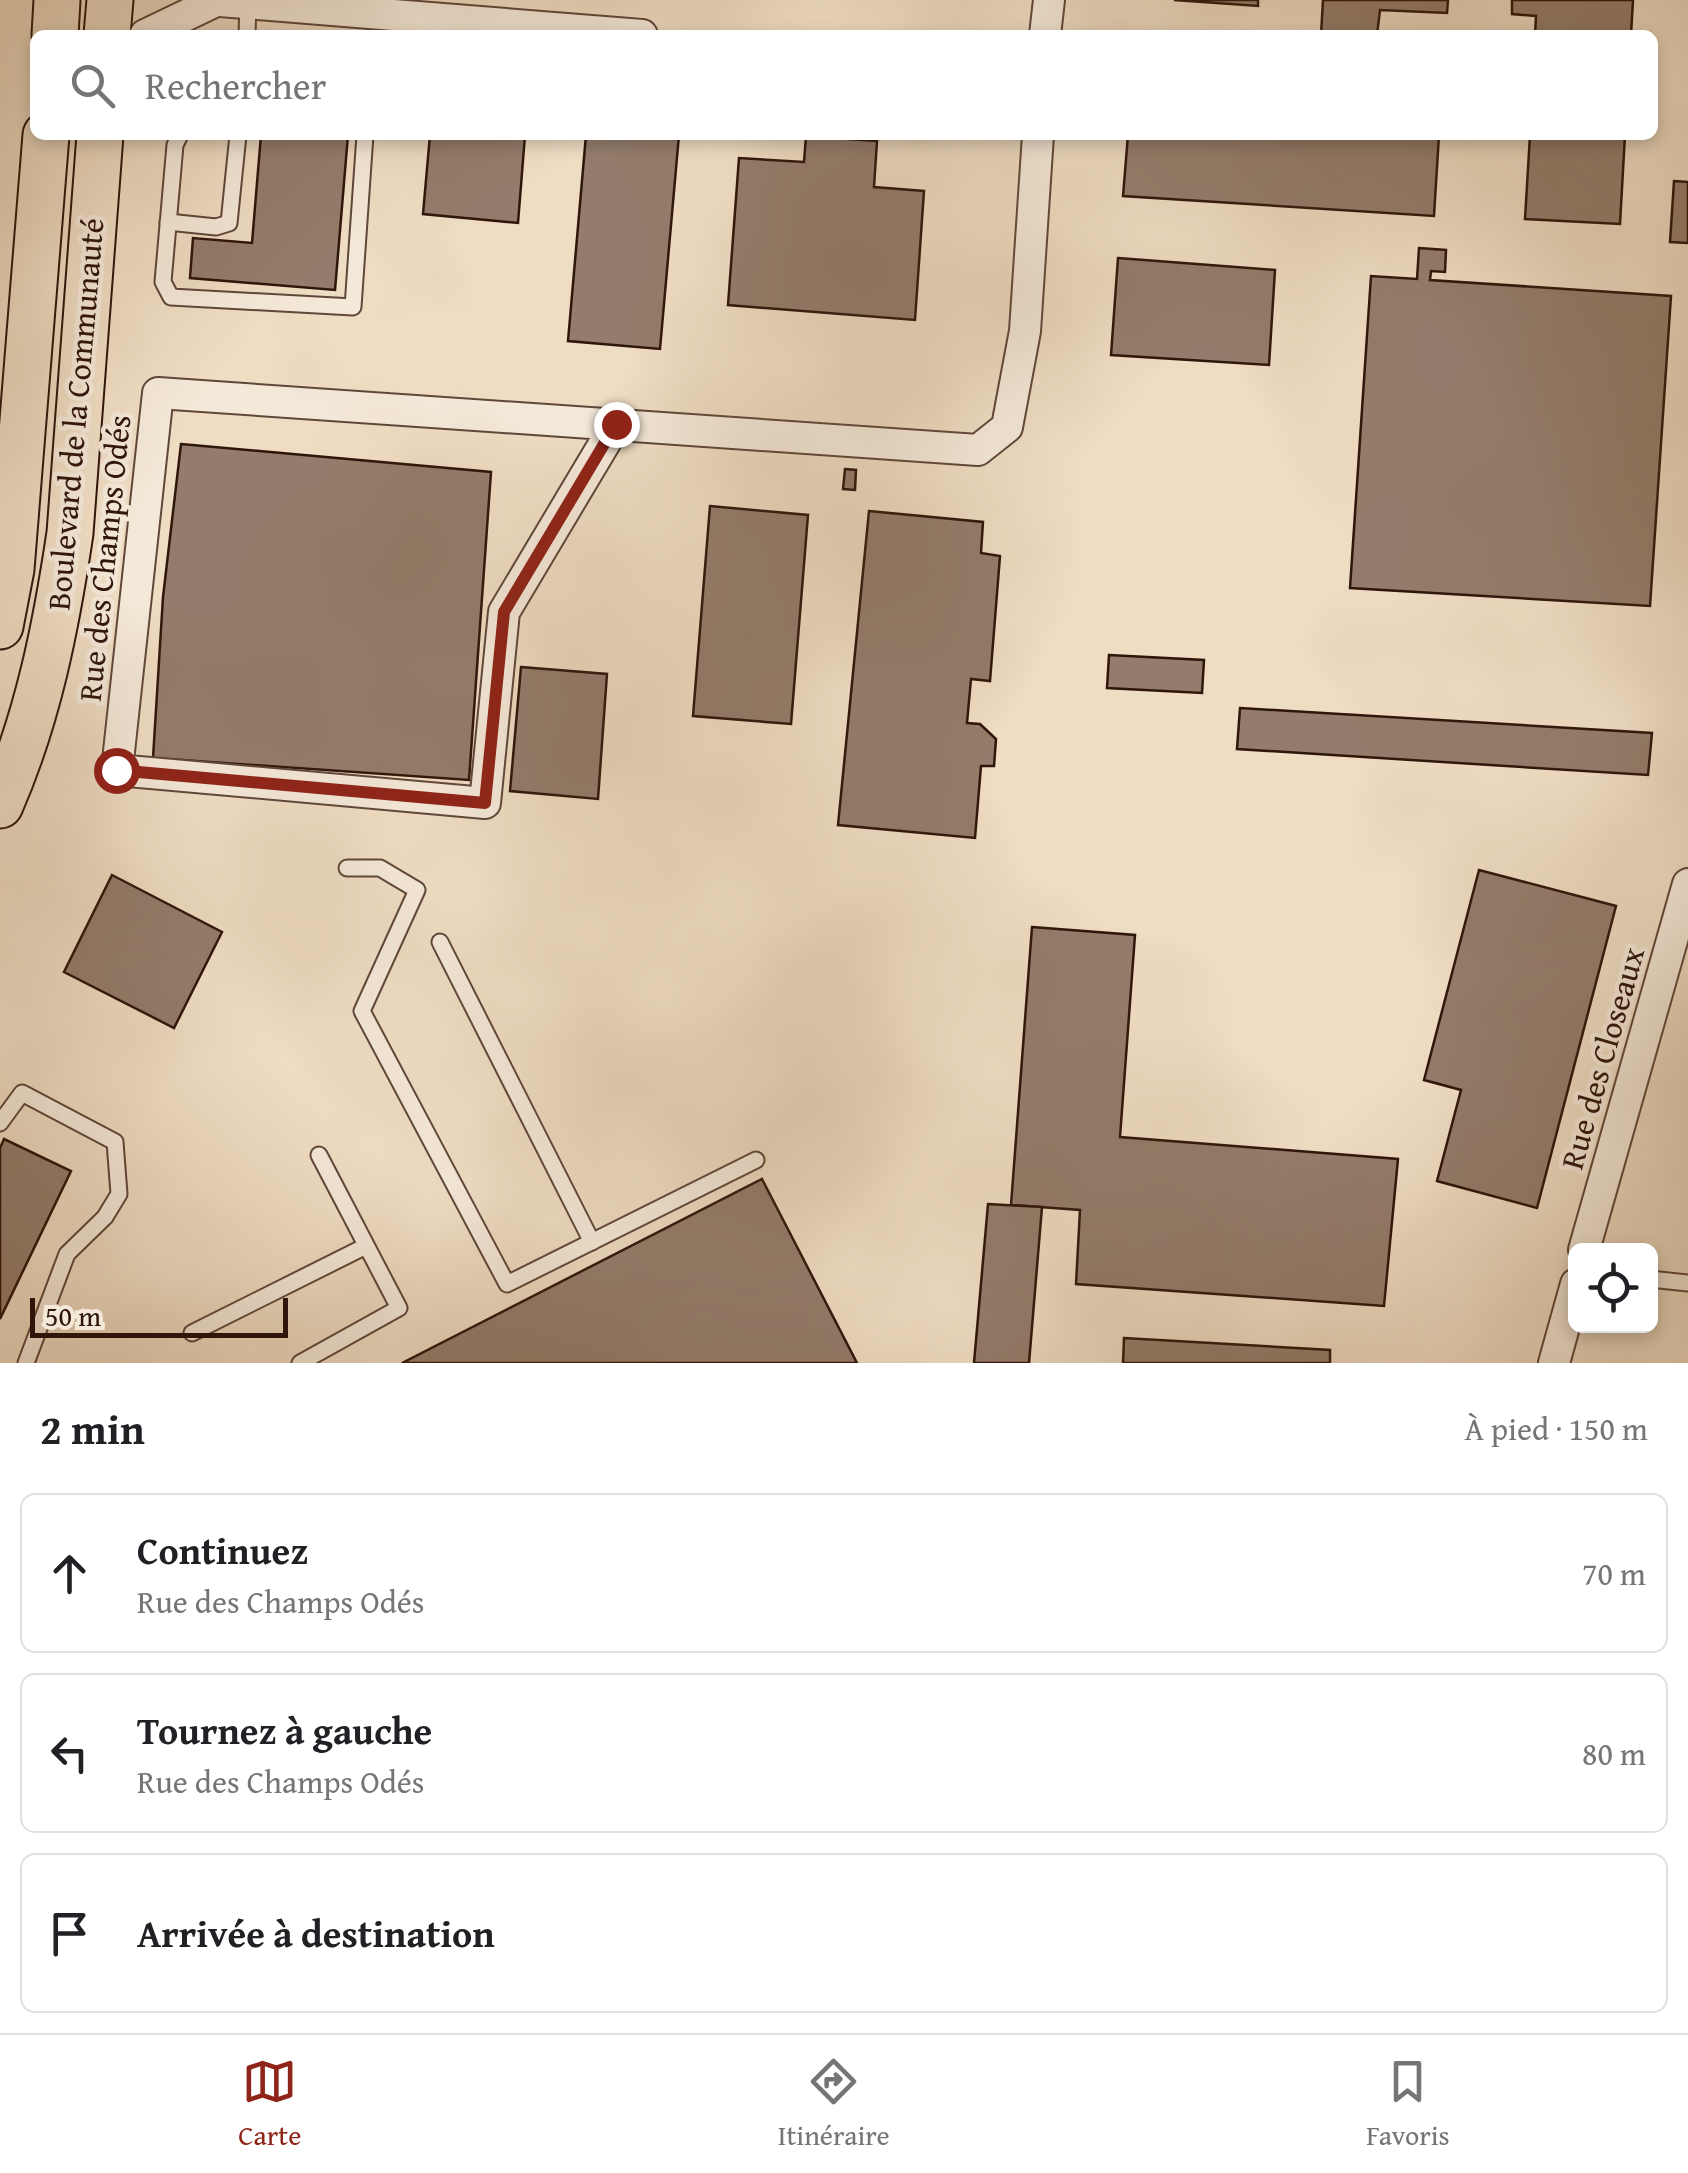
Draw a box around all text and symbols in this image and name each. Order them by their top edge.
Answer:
search box [30,30,1658,140]
text: Rechercher [145,57,326,113]
icon: search [65,58,120,113]
street label: Boulevard de la Communauté [34,216,116,612]
route end [594,402,640,448]
street label: Rue des Champs Odés [66,413,142,703]
route start [94,748,140,794]
street label: Rue des Closeaux [1548,941,1656,1174]
map controls [1568,1243,1658,1333]
button: locate [1568,1243,1658,1333]
scale bar [30,1293,288,1338]
text: 50 m [45,1295,101,1336]
text: 2 min [40,1398,145,1459]
text: À pied · 150 m [1464,1405,1648,1452]
text: Continuez [137,1522,308,1578]
icon: ahead [42,1546,97,1601]
text: 70 m [1582,1550,1646,1597]
text: Rue des Champs Odés [137,1578,425,1625]
text: Tournez à gauche [137,1702,432,1758]
icon: left [42,1726,97,1781]
text: 80 m [1582,1730,1646,1777]
text: Rue des Champs Odés [137,1758,425,1805]
text: Arrivée à destination [137,1905,495,1961]
icon: arrive [42,1906,97,1961]
tab: Carte [238,2054,301,2155]
tab: Itinéraire [778,2054,890,2155]
tab: Favoris [1366,2054,1450,2155]

